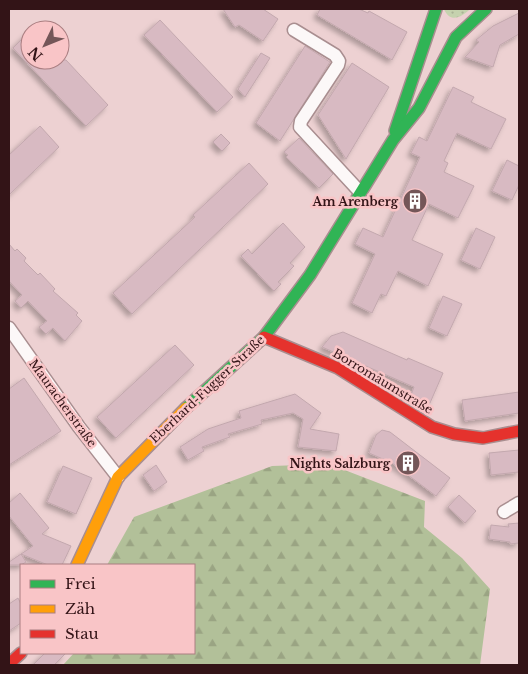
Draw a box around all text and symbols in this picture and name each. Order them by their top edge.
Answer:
north arrow [20,20,70,70]
text: N [24,43,47,65]
building icon: Am Arenberg [402,188,428,214]
place label: Am Arenberg [312,194,399,209]
street label: Eberhard-Fugger-Straße [147,332,267,446]
street label: Borromäumstraße [330,345,436,417]
street label: Mauracherstraße [26,356,100,450]
building icon: Nights Salzburg [395,450,421,476]
place label: Nights Salzburg [289,456,391,471]
legend [20,564,195,654]
text: Frei [65,574,96,593]
text: Zäh [65,599,95,618]
text: Stau [65,624,99,643]

